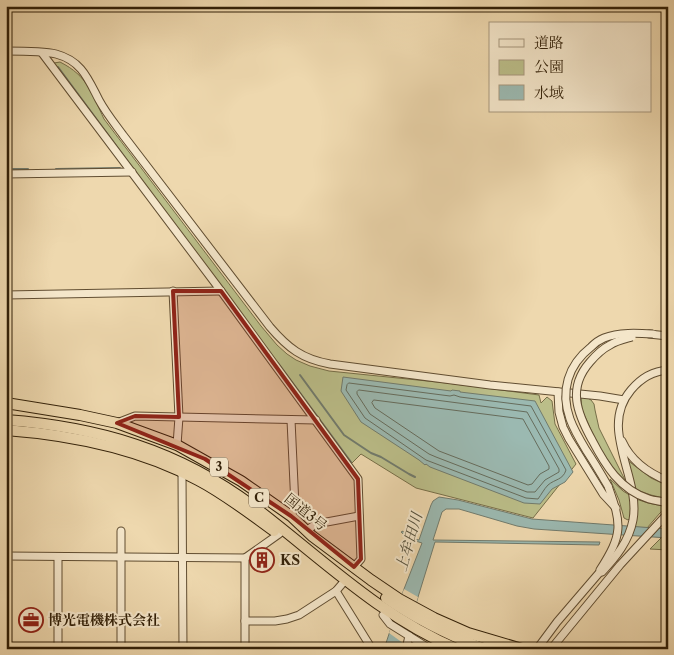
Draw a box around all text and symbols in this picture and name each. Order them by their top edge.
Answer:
legend [489,22,652,112]
text: 道路 [534,33,564,52]
text: 公園 [534,57,564,76]
text: 水域 [534,83,564,102]
road number: 3 [210,458,228,477]
road number: C [249,488,269,508]
street label: 国道3号 [281,489,331,535]
water label: 上牟田川 [391,508,426,573]
building icon: KS [249,547,275,573]
place label: KS [280,551,300,569]
office icon: 博光電機株式会社 [18,607,44,633]
place label: 博光電機株式会社 [48,611,160,629]

